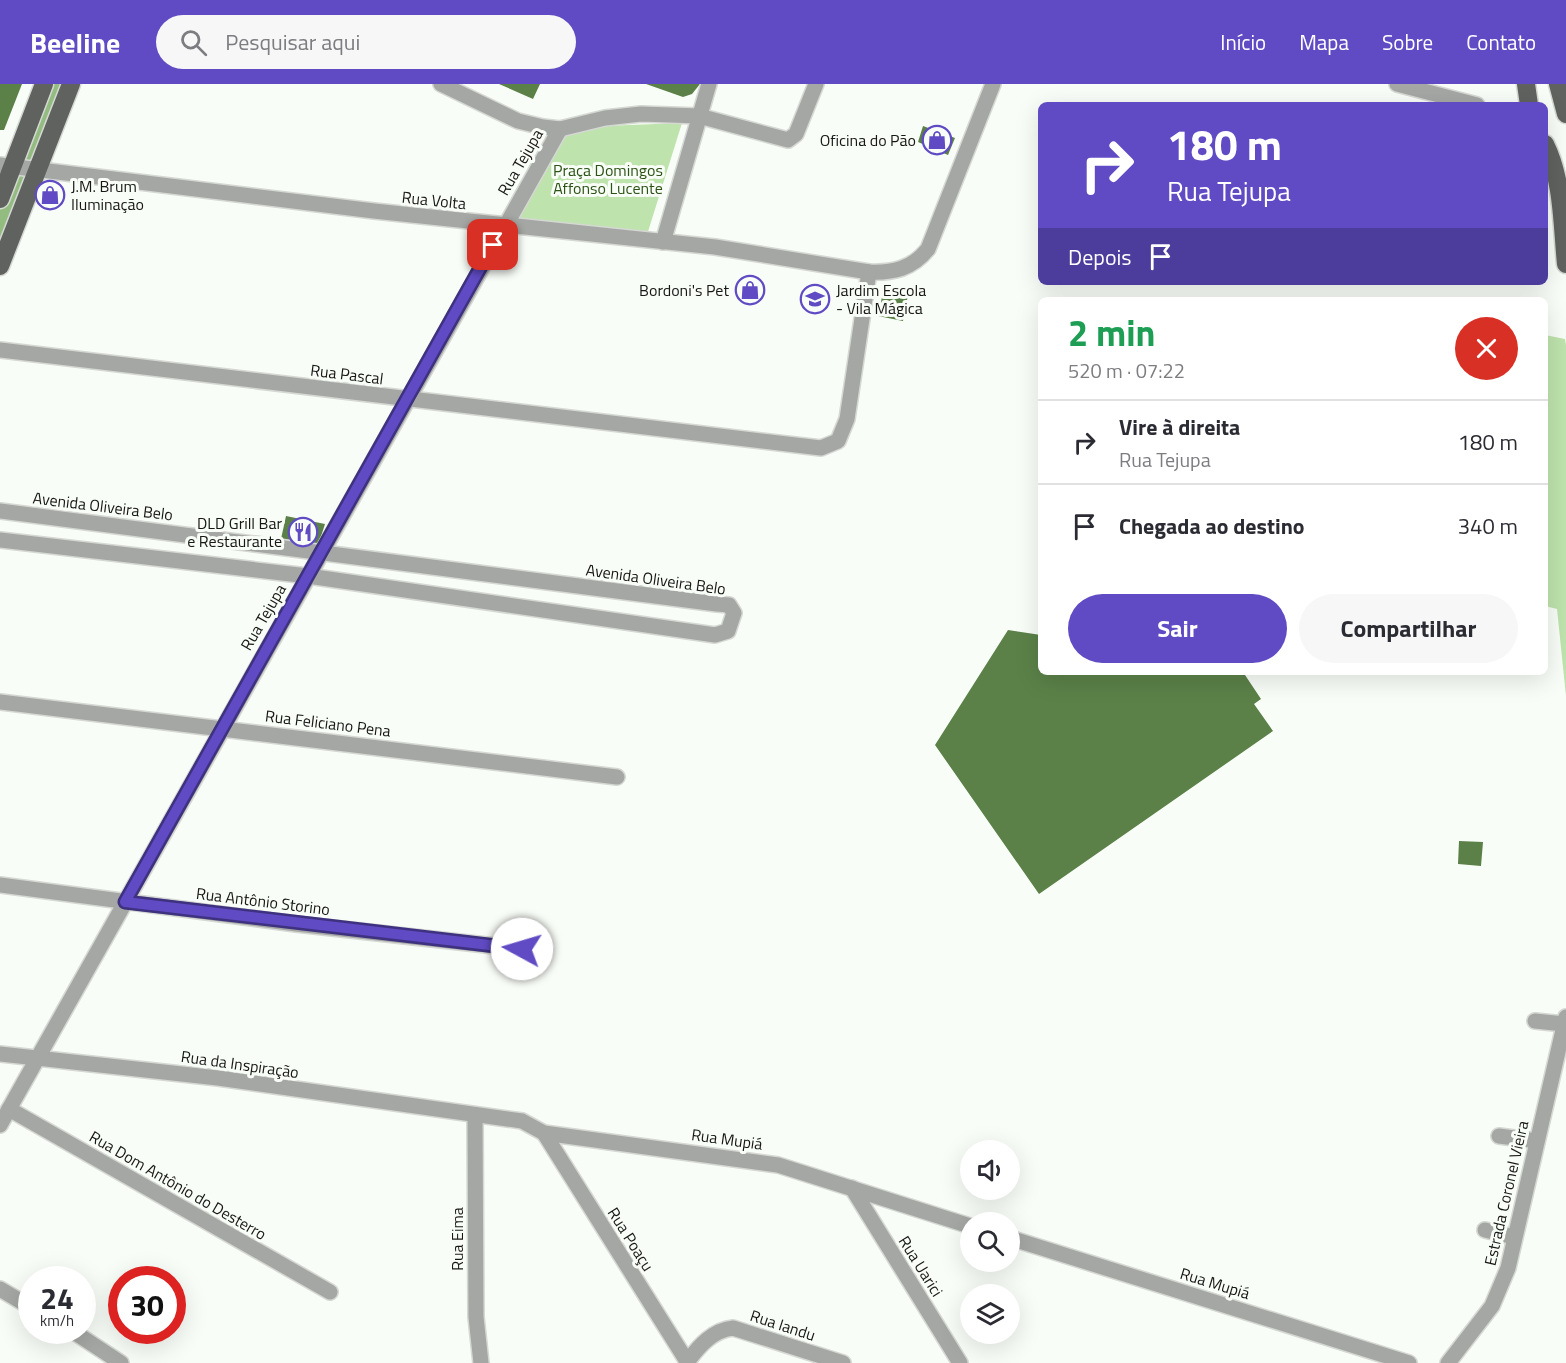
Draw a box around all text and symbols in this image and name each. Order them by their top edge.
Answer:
search box [156,15,576,69]
text: Beeline [30,21,120,64]
text: Pesquisar aqui [225,25,360,59]
icon: search [177,26,210,59]
text: Início [1220,26,1266,58]
text: Mapa [1299,26,1349,58]
text: Sobre [1382,26,1433,58]
text: Contato [1466,26,1536,58]
text: 180 m [1167,112,1282,176]
street label: Rua Tejupa [491,124,549,200]
shop icon: Oficina do Pão [921,124,953,156]
icon: right [1068,126,1146,204]
place label: Oficina do Pão [820,128,916,152]
park label: Praça Domingos Affonso Lucente [553,158,663,200]
text: Rua Tejupa [1167,170,1291,211]
place label: J.M. Brum Iluminação [71,174,144,216]
shop icon: J.M. Brum Iluminação [34,179,66,211]
street label: Rua Volta [401,185,467,215]
pin [467,219,518,270]
icon: arrive [476,228,509,261]
text: Depois [1068,240,1132,274]
icon: arrive [1144,240,1177,273]
shop icon: Bordoni's Pet [734,274,766,306]
place label: Bordoni's Pet [639,278,729,302]
place label: Jardim Escola - Vila Mágica [836,278,926,320]
school or university icon: Jardim Escola - Vila Mágica [799,283,831,315]
text: 2 min [1068,305,1155,360]
button: close [1455,317,1518,380]
text: 520 m · 07:22 [1068,355,1185,386]
street label: Rua Pascal [309,358,385,390]
text: Vire à direita [1119,410,1240,444]
text: 180 m [1458,425,1518,459]
icon: right [1068,426,1101,459]
text: Rua Tejupa [1119,444,1211,475]
street label: Avenida Oliveira Belo [32,485,174,527]
text: Chegada ao destino [1119,509,1305,543]
text: 340 m [1458,509,1518,543]
icon: arrive [1068,510,1101,543]
place label: DLD Grill Bar e Restaurante [187,511,282,553]
restaurant icon: DLD Grill Bar e Restaurante [287,516,319,548]
street label: Avenida Oliveira Belo [585,557,727,601]
street label: Rua Tejupa [234,579,292,655]
button: Sair [1068,594,1287,663]
button: Compartilhar [1299,594,1518,663]
street label: Rua Feliciano Pena [264,703,392,743]
street label: Rua Antônio Storino [195,881,331,921]
position arrow [490,917,554,981]
street label: Rua da Inspiração [180,1044,300,1084]
street label: Estrada Coronel Vieira [1478,1118,1534,1268]
street label: Rua Mupiá [690,1122,764,1156]
street label: Rua Dom Antônio do Desterro [85,1124,271,1246]
map controls [960,1140,1020,1344]
button: sound [960,1140,1020,1200]
street label: Rua Poaçu [602,1202,660,1276]
street label: Rua Eima [445,1207,469,1271]
button: search [960,1212,1020,1272]
street label: Rua Uarici [893,1231,949,1301]
street label: Rua Mupiá [1177,1261,1253,1305]
speed limit sign: 30 [108,1266,186,1344]
text: 24 [40,1275,74,1321]
button: layers [960,1284,1020,1344]
street label: Rua Iandu [747,1303,819,1347]
text: km/h [40,1309,74,1332]

